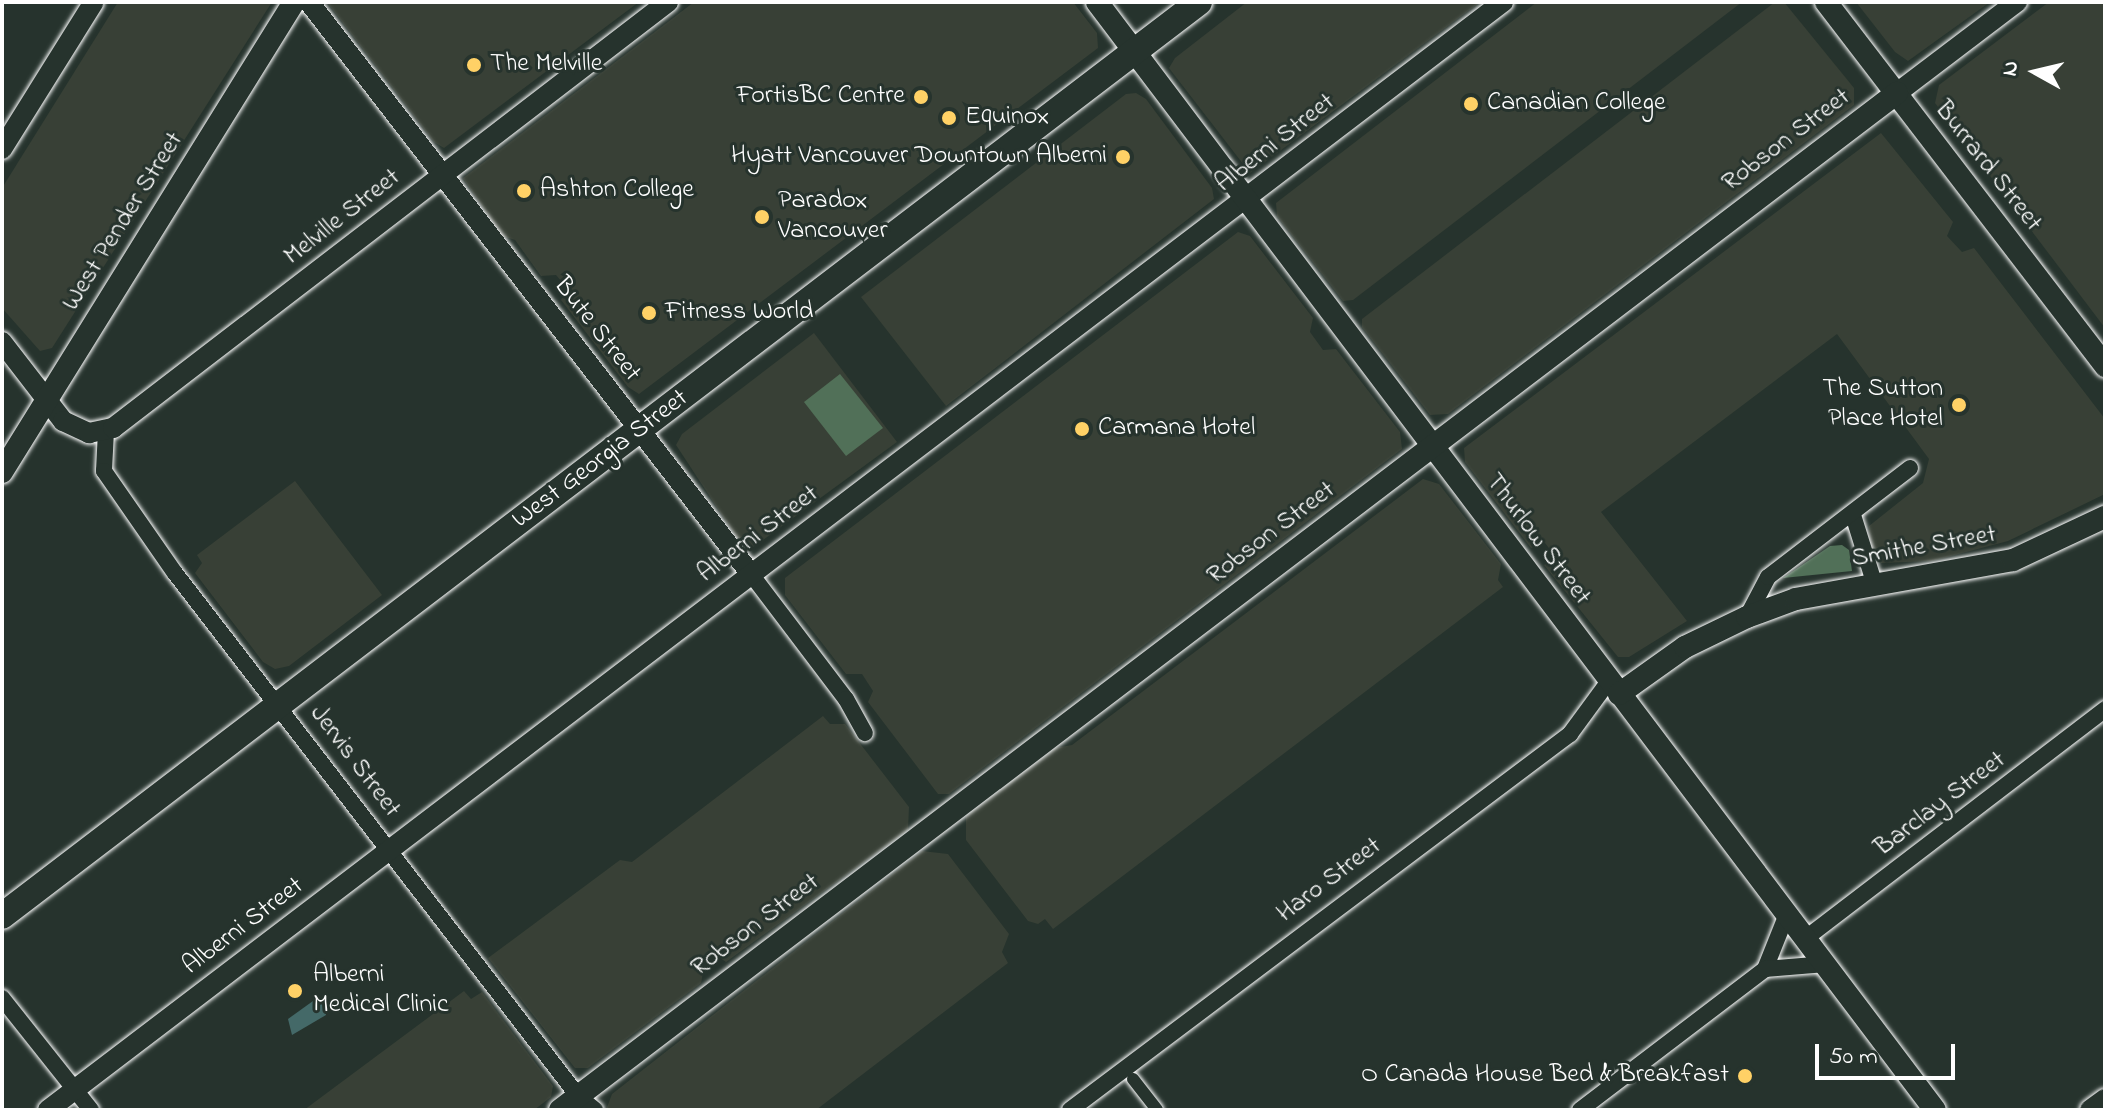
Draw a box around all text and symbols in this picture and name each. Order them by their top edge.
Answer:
north arrow [1995,32,2075,112]
place label: The Melville [490,49,602,81]
marker: The Melville [465,56,483,74]
text: N [1994,59,2028,78]
place label: FortisBC Centre [737,81,905,113]
street label: Robson Street [1717,83,1857,199]
marker: FortisBC Centre [912,88,930,106]
street label: Alberni Street [1210,88,1342,200]
place label: Canadian College [1487,88,1666,120]
marker: Canadian College [1462,95,1480,113]
street label: Burrard Street [1926,95,2048,239]
place label: Equinox [965,102,1049,134]
marker: Equinox [940,109,958,127]
street label: West Pender Street [57,127,191,317]
place label: Hyatt Vancouver Downtown Alberni [731,141,1107,173]
marker: Hyatt Vancouver Downtown Alberni [1114,148,1132,166]
street label: Melville Street [279,163,407,273]
place label: Ashton College [540,175,694,207]
marker: Ashton College [515,182,533,200]
place label: Paradox Vancouver [778,186,887,248]
marker: Paradox Vancouver [753,208,771,226]
street label: Bute Street [545,271,647,389]
place label: Fitness World [665,297,813,329]
marker: Fitness World [640,304,658,322]
place label: The Sutton Place Hotel [1822,374,1943,436]
street label: West Georgia Street [507,384,695,536]
marker: The Sutton Place Hotel [1950,396,1968,414]
place label: Carmana Hotel [1098,413,1255,445]
marker: Carmana Hotel [1073,420,1091,438]
street label: Thurlow Street [1477,468,1597,612]
street label: Robson Street [1202,476,1342,592]
street label: Alberni Street [692,479,826,591]
street label: Smithe Street [1849,520,1999,576]
street label: Jervis Street [302,700,406,824]
street label: Barclay Street [1869,746,2013,864]
street label: Haro Street [1272,832,1388,930]
street label: Robson Street [686,868,826,984]
street label: Alberni Street [177,871,311,983]
place label: Alberni Medical Clinic [313,960,449,1022]
marker: Alberni Medical Clinic [284,980,306,1002]
scale bar [1819,1028,1959,1078]
text: 50 m [1829,1040,1878,1075]
place label: O Canada House Bed & Breakfast [1361,1060,1729,1092]
marker: O Canada House Bed & Breakfast [1736,1067,1754,1085]

